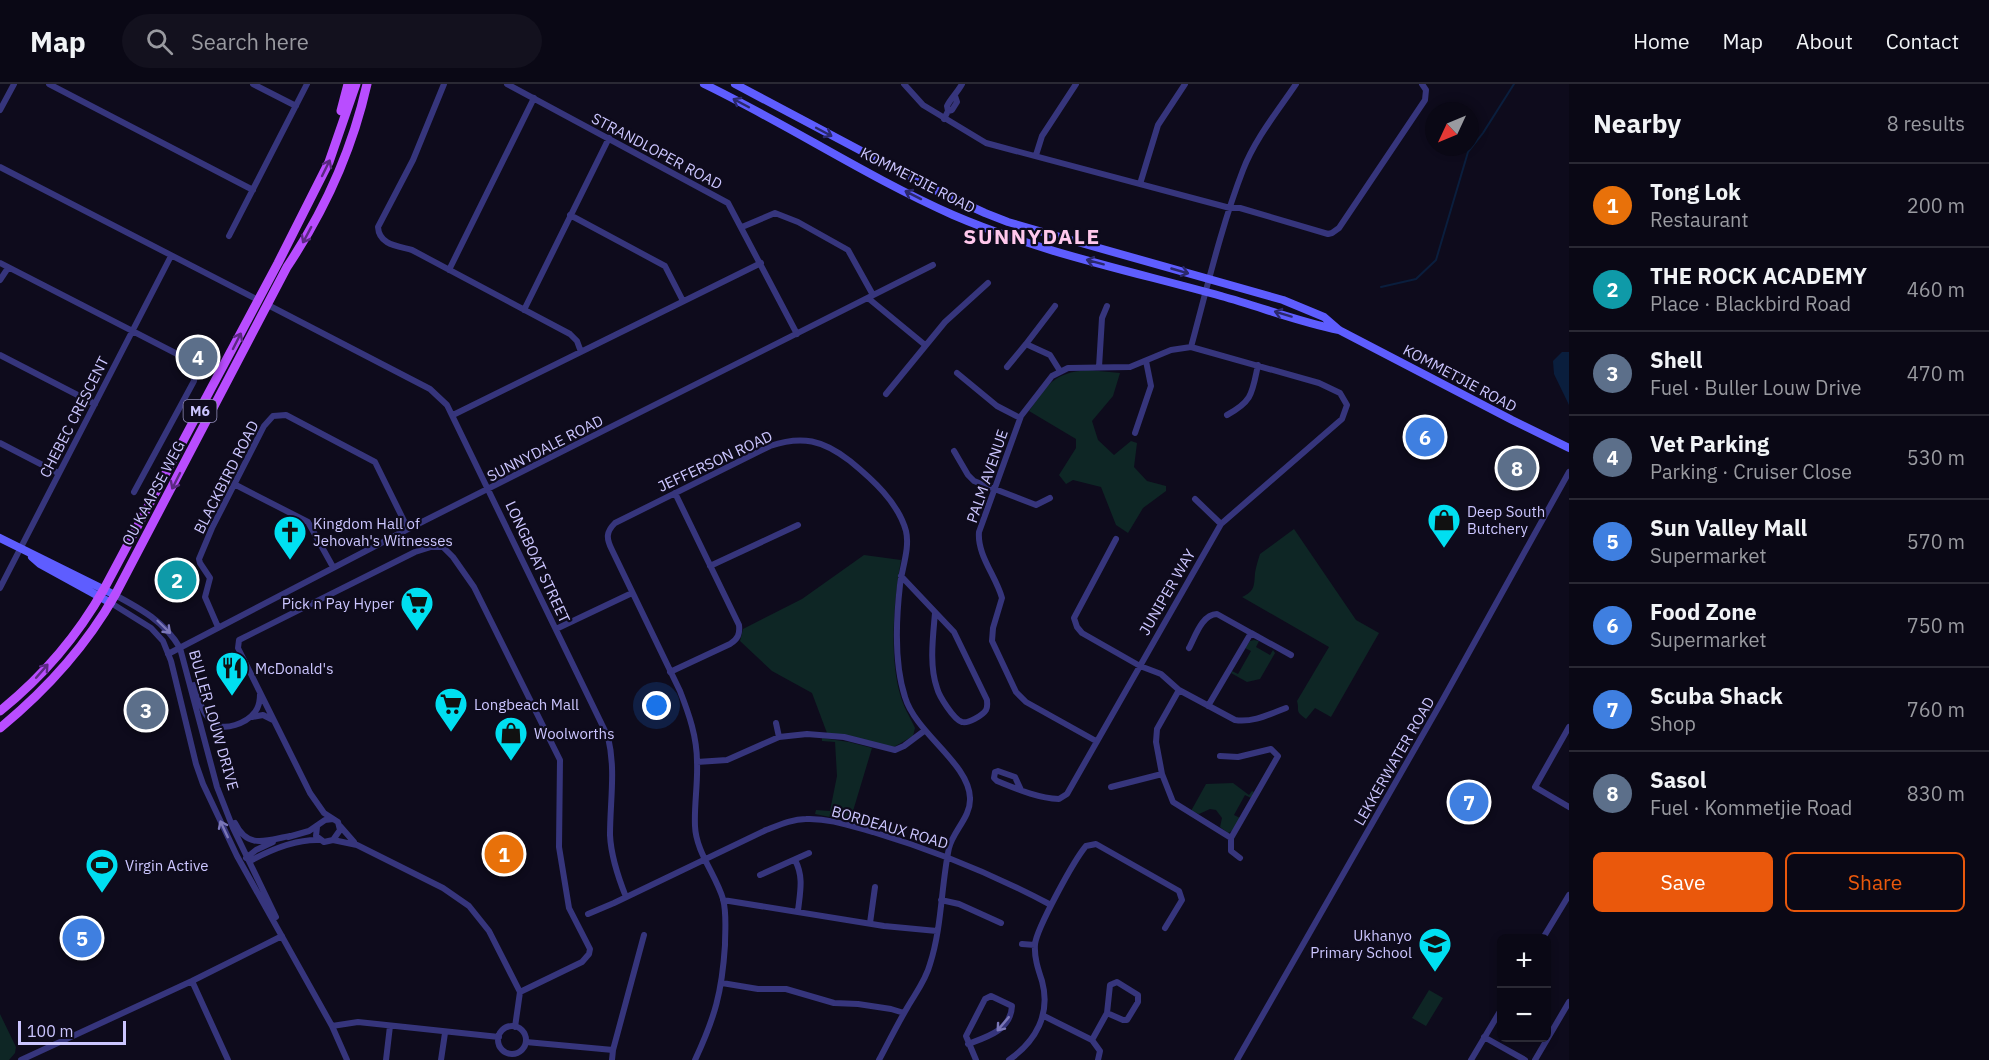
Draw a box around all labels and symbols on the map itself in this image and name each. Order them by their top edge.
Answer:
one-way arrow [732,96,750,108]
north arrow [1425,102,1479,156]
street label: STRANDLOPER ROAD [588,109,726,193]
one-way arrow [814,126,832,138]
street label: KOMMETJIE ROAD [857,143,979,217]
one-way arrow [321,159,333,177]
one-way arrow [904,189,922,201]
district label: SUNNYDALE [963,222,1101,250]
one-way arrow [301,226,312,244]
one-way arrow [1086,256,1105,267]
one-way arrow [1170,266,1189,277]
one-way arrow [1274,308,1293,319]
one-way arrow [231,332,243,350]
pin: 4 [178,334,218,380]
street label: KOMMETJIE ROAD [1400,340,1520,416]
street label: CHEBEC CRESCENT [35,353,113,481]
road number: M6 [184,400,216,422]
street label: SUNNYDALE ROAD [484,411,606,485]
pin: 6 [1406,414,1444,460]
street label: BLACKBIRD ROAD [189,417,263,537]
street label: JEFFERSON ROAD [655,426,775,496]
street label: PALM AVENUE [962,427,1012,525]
street label: OU KAAPSE WEG [117,437,189,549]
pin: 8 [1498,446,1537,490]
one-way arrow [170,472,181,490]
street label: LONGBOAT STREET [501,498,575,626]
shop icon: Deep South Butchery [1426,502,1462,549]
place label: Deep South Butchery [1467,502,1545,538]
church icon: Kingdom Hall of Jehovah's Witnesses [272,514,308,561]
place label: Kingdom Hall of Jehovah's Witnesses [313,514,453,550]
street label: JUNIPER WAY [1135,545,1199,638]
pin: 2 [158,558,196,602]
supermarket icon: Pick n Pay Hyper [399,585,435,632]
place label: Pick n Pay Hyper [282,594,394,613]
one-way arrow [156,620,171,634]
street label: BULLER LOUW DRIVE [185,648,243,792]
restaurant icon: McDonald's [214,650,250,697]
place label: McDonald's [255,659,333,678]
one-way arrow [36,663,49,679]
supermarket icon: Longbeach Mall [433,686,469,733]
pin: 3 [126,688,166,732]
your location [642,691,671,720]
street label: LEKKERWATER ROAD [1349,693,1439,829]
place label: Longbeach Mall [474,695,579,714]
shop icon: Woolworths [493,715,529,762]
place label: Woolworths [534,724,614,743]
pin: 7 [1450,780,1488,824]
street label: BORDEAUX ROAD [829,801,951,853]
one-way arrow [218,821,230,839]
pin: 1 [484,832,524,876]
sports icon: Virgin Active [84,847,120,894]
place label: Virgin Active [125,856,208,875]
pin: 5 [62,916,101,960]
place label: Ukhanyo Primary School [1310,926,1412,962]
school or university icon: Ukhanyo Primary School [1417,926,1453,973]
one-way arrow [997,1015,1011,1031]
scale bar [18,1018,126,1046]

